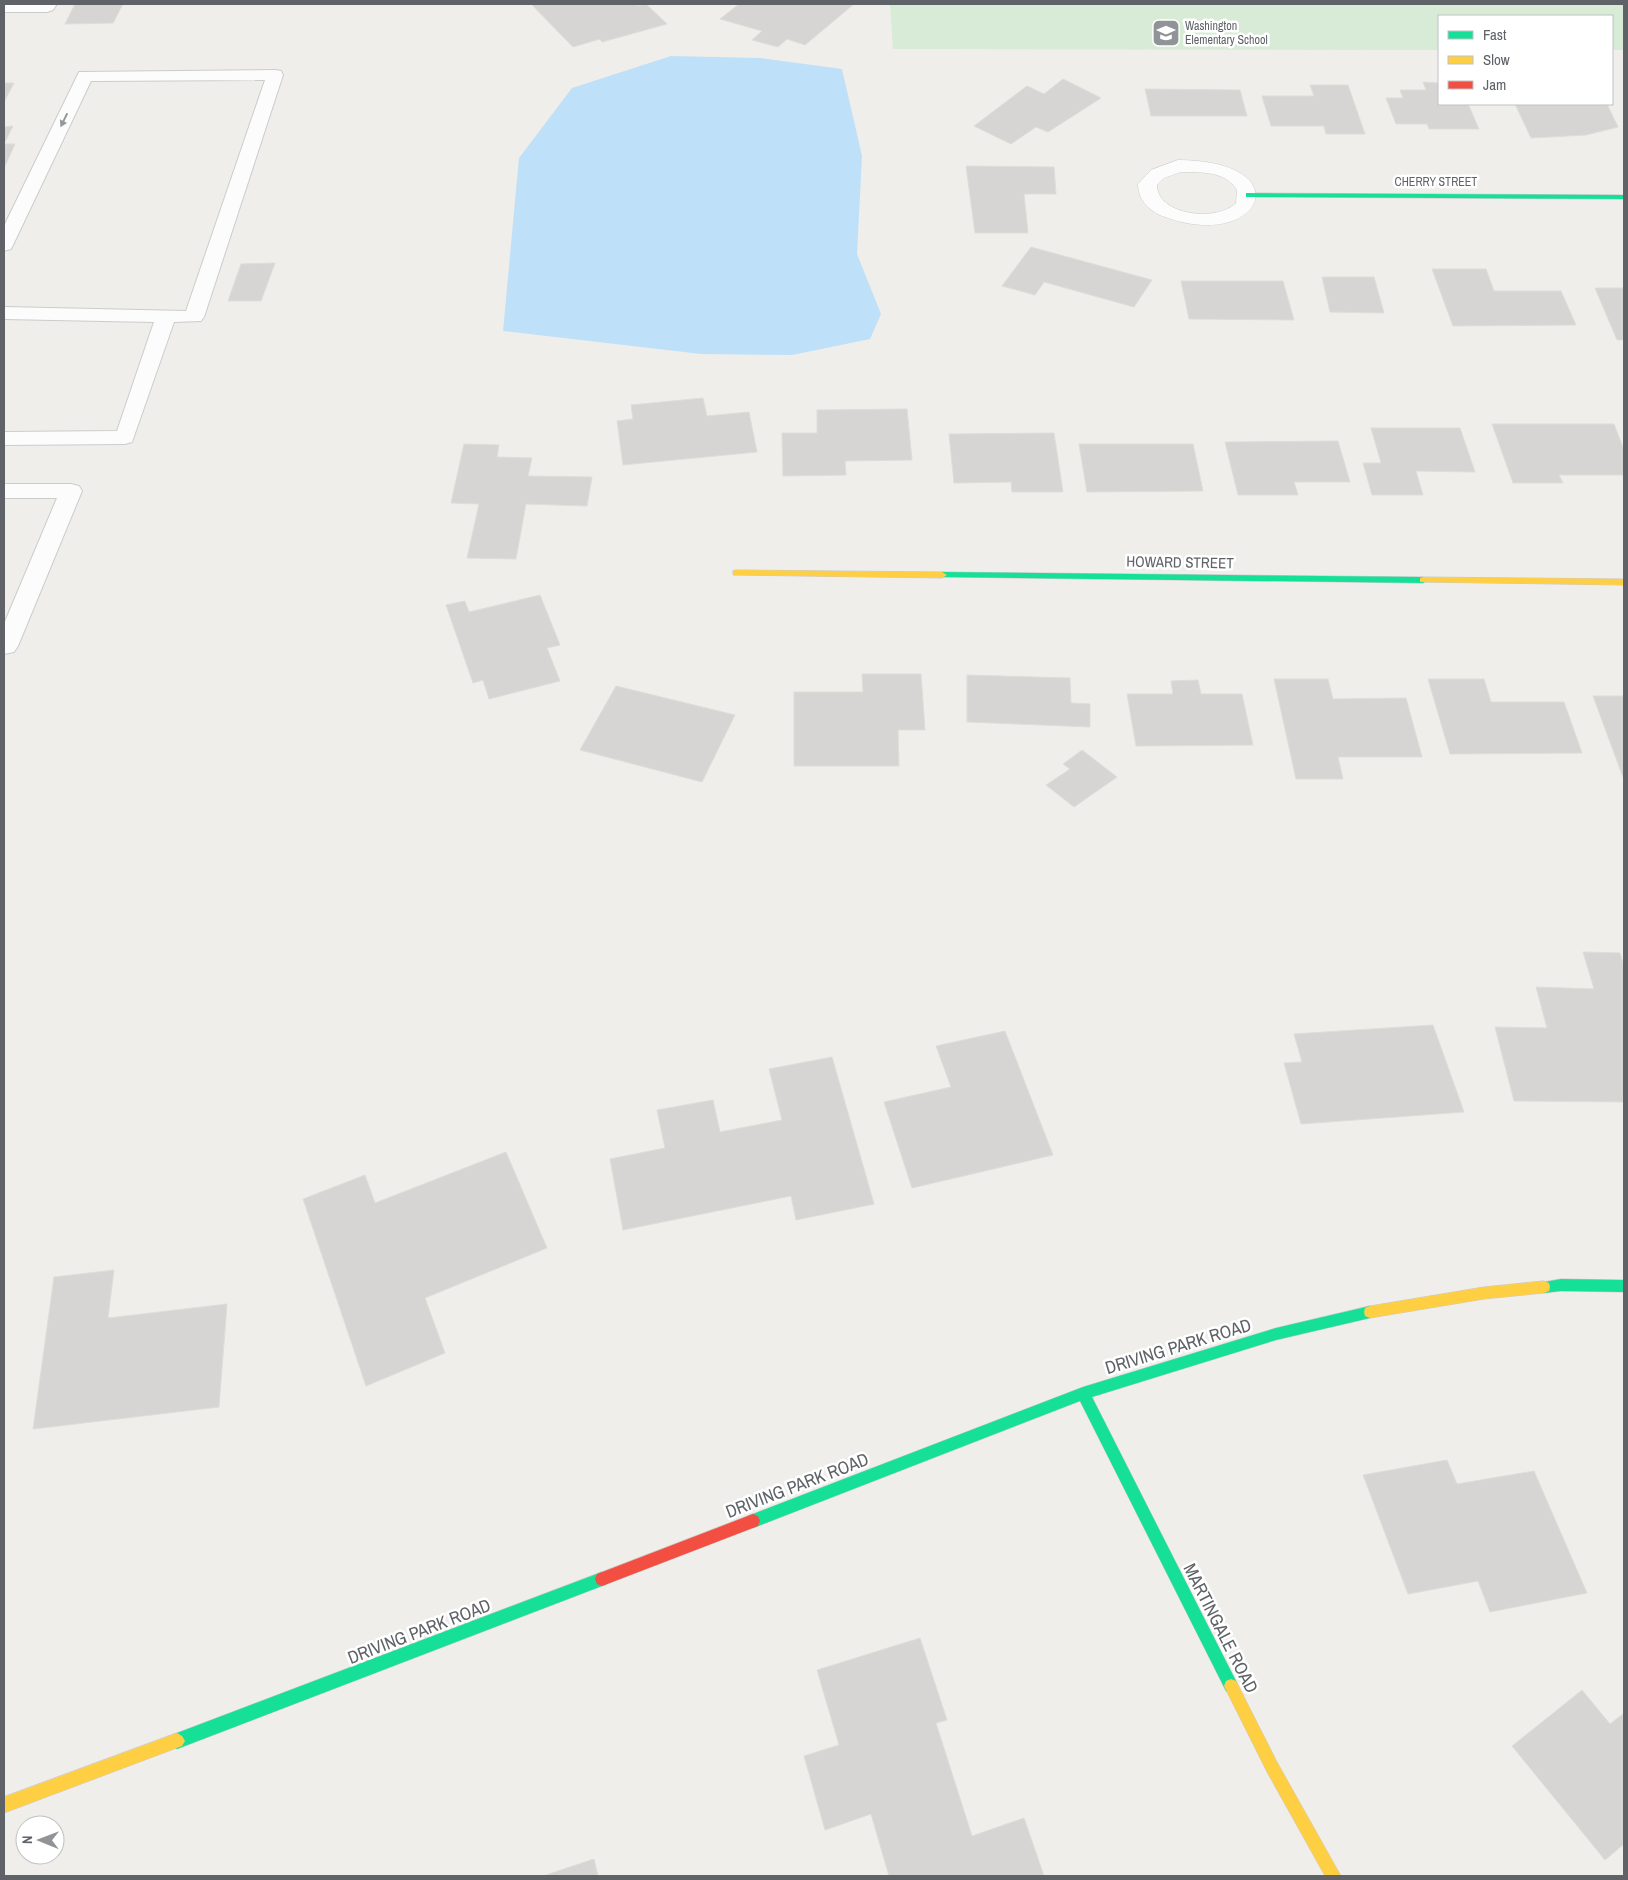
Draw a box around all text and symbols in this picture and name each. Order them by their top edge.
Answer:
legend [1438,15,1613,105]
school or university icon: Washington Elementary School [1151,18,1181,48]
place label: Washington Elementary School [1185,18,1268,48]
text: Fast [1483,24,1507,45]
text: Slow [1483,49,1510,70]
text: Jam [1483,74,1506,95]
one-way arrow [59,113,67,127]
street label: CHERRY STREET [1395,174,1477,190]
street label: HOWARD STREET [1126,551,1234,573]
street label: DRIVING PARK ROAD [1102,1312,1254,1380]
street label: DRIVING PARK ROAD [722,1446,872,1524]
street label: MARTINGALE ROAD [1178,1559,1264,1697]
street label: DRIVING PARK ROAD [344,1592,494,1670]
north arrow [15,1815,65,1865]
text: N [18,1835,36,1844]

